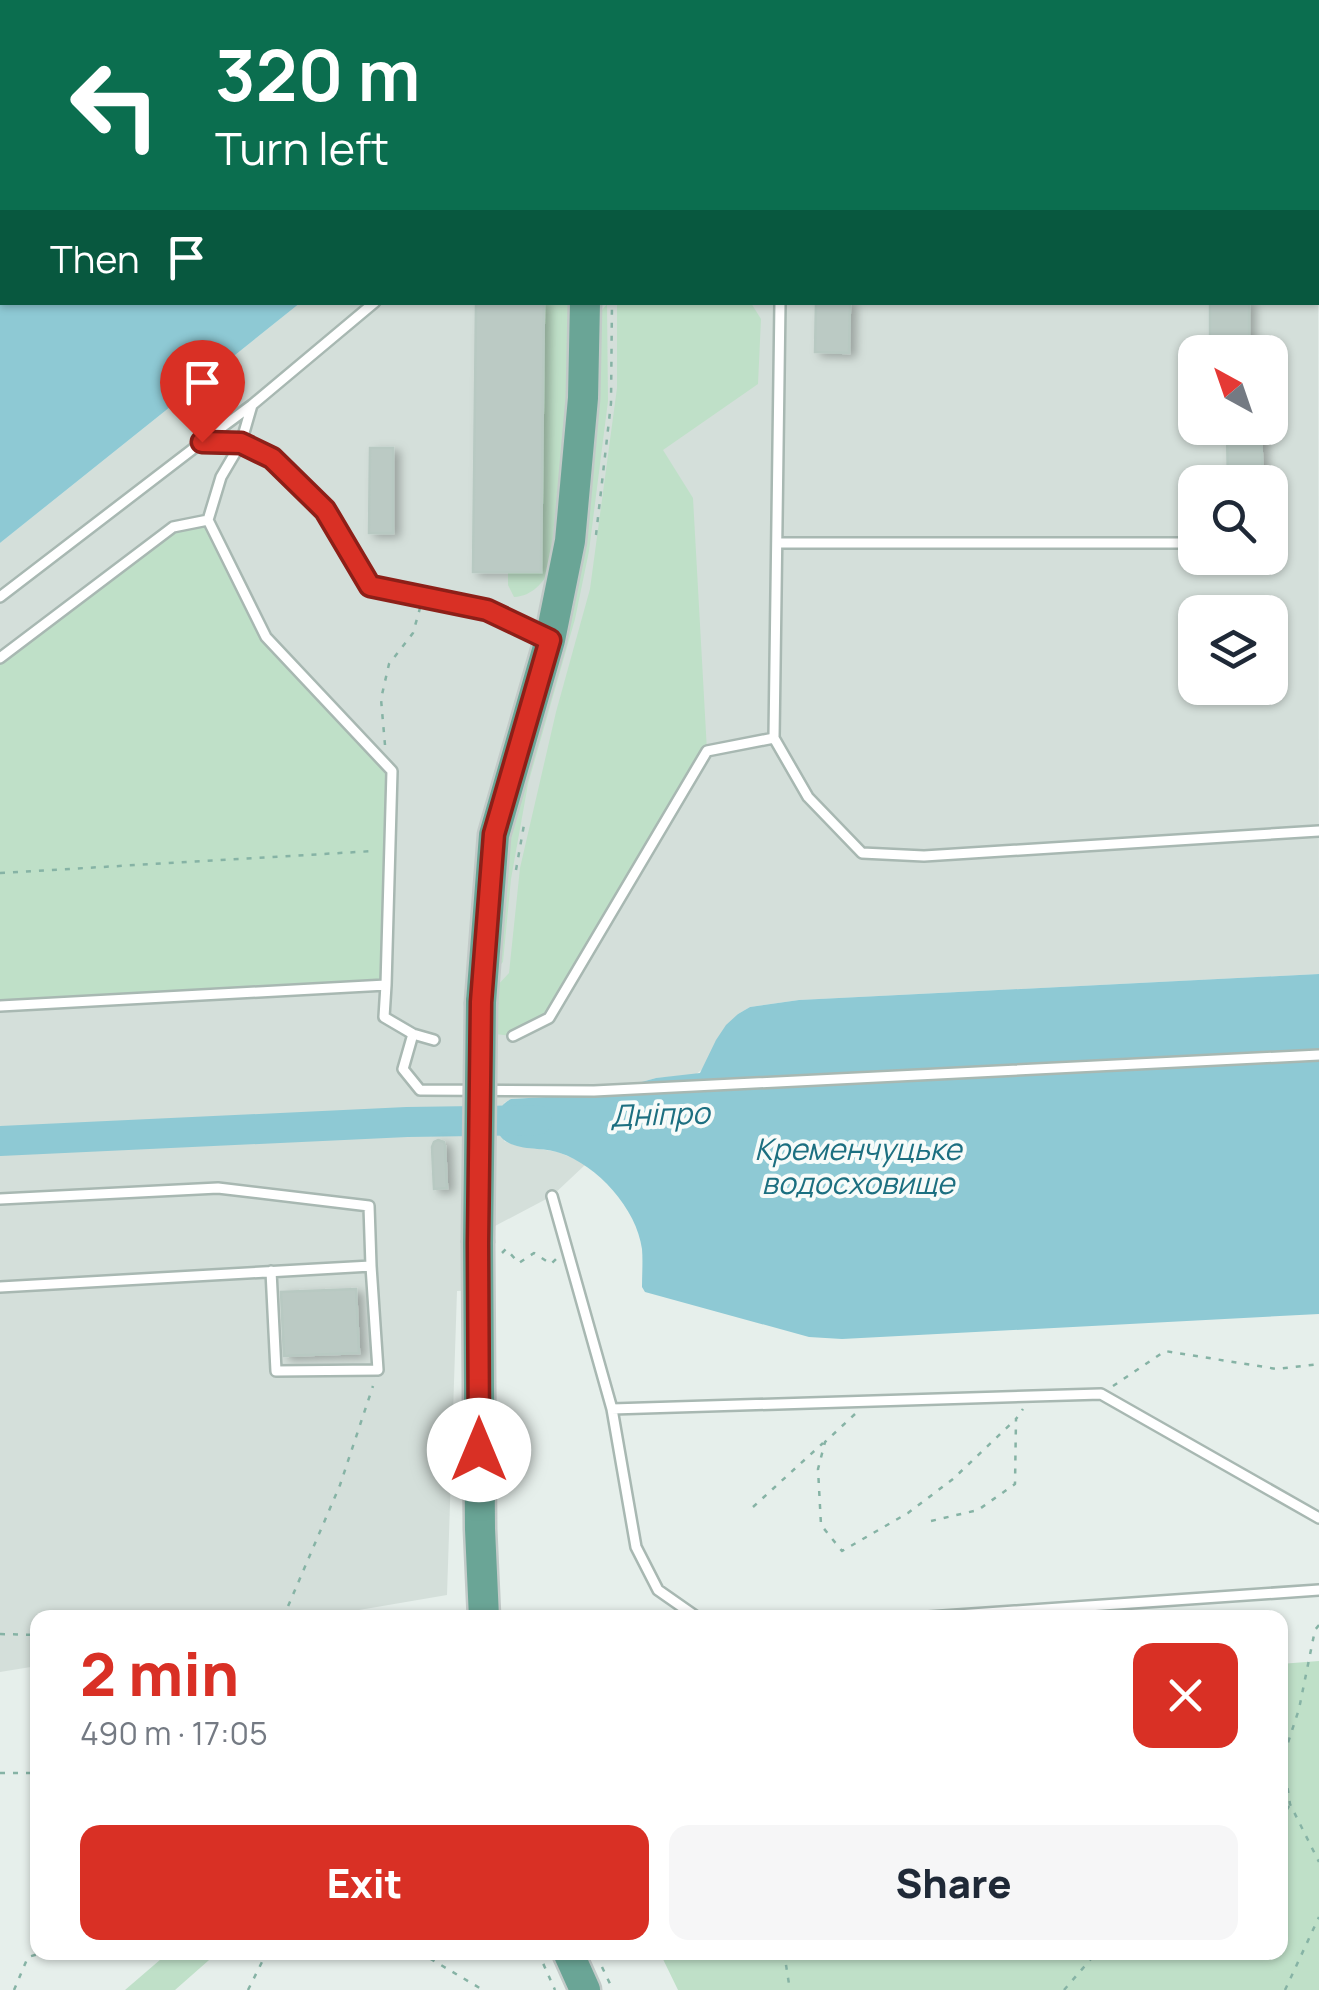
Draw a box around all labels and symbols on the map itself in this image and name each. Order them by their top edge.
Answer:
north arrow [1178,335,1288,445]
pin [160,340,245,443]
water label: Дніпро [610,1091,713,1136]
water label: Кременчуцьке водосховище [754,1128,963,1203]
position arrow [427,1398,531,1502]

